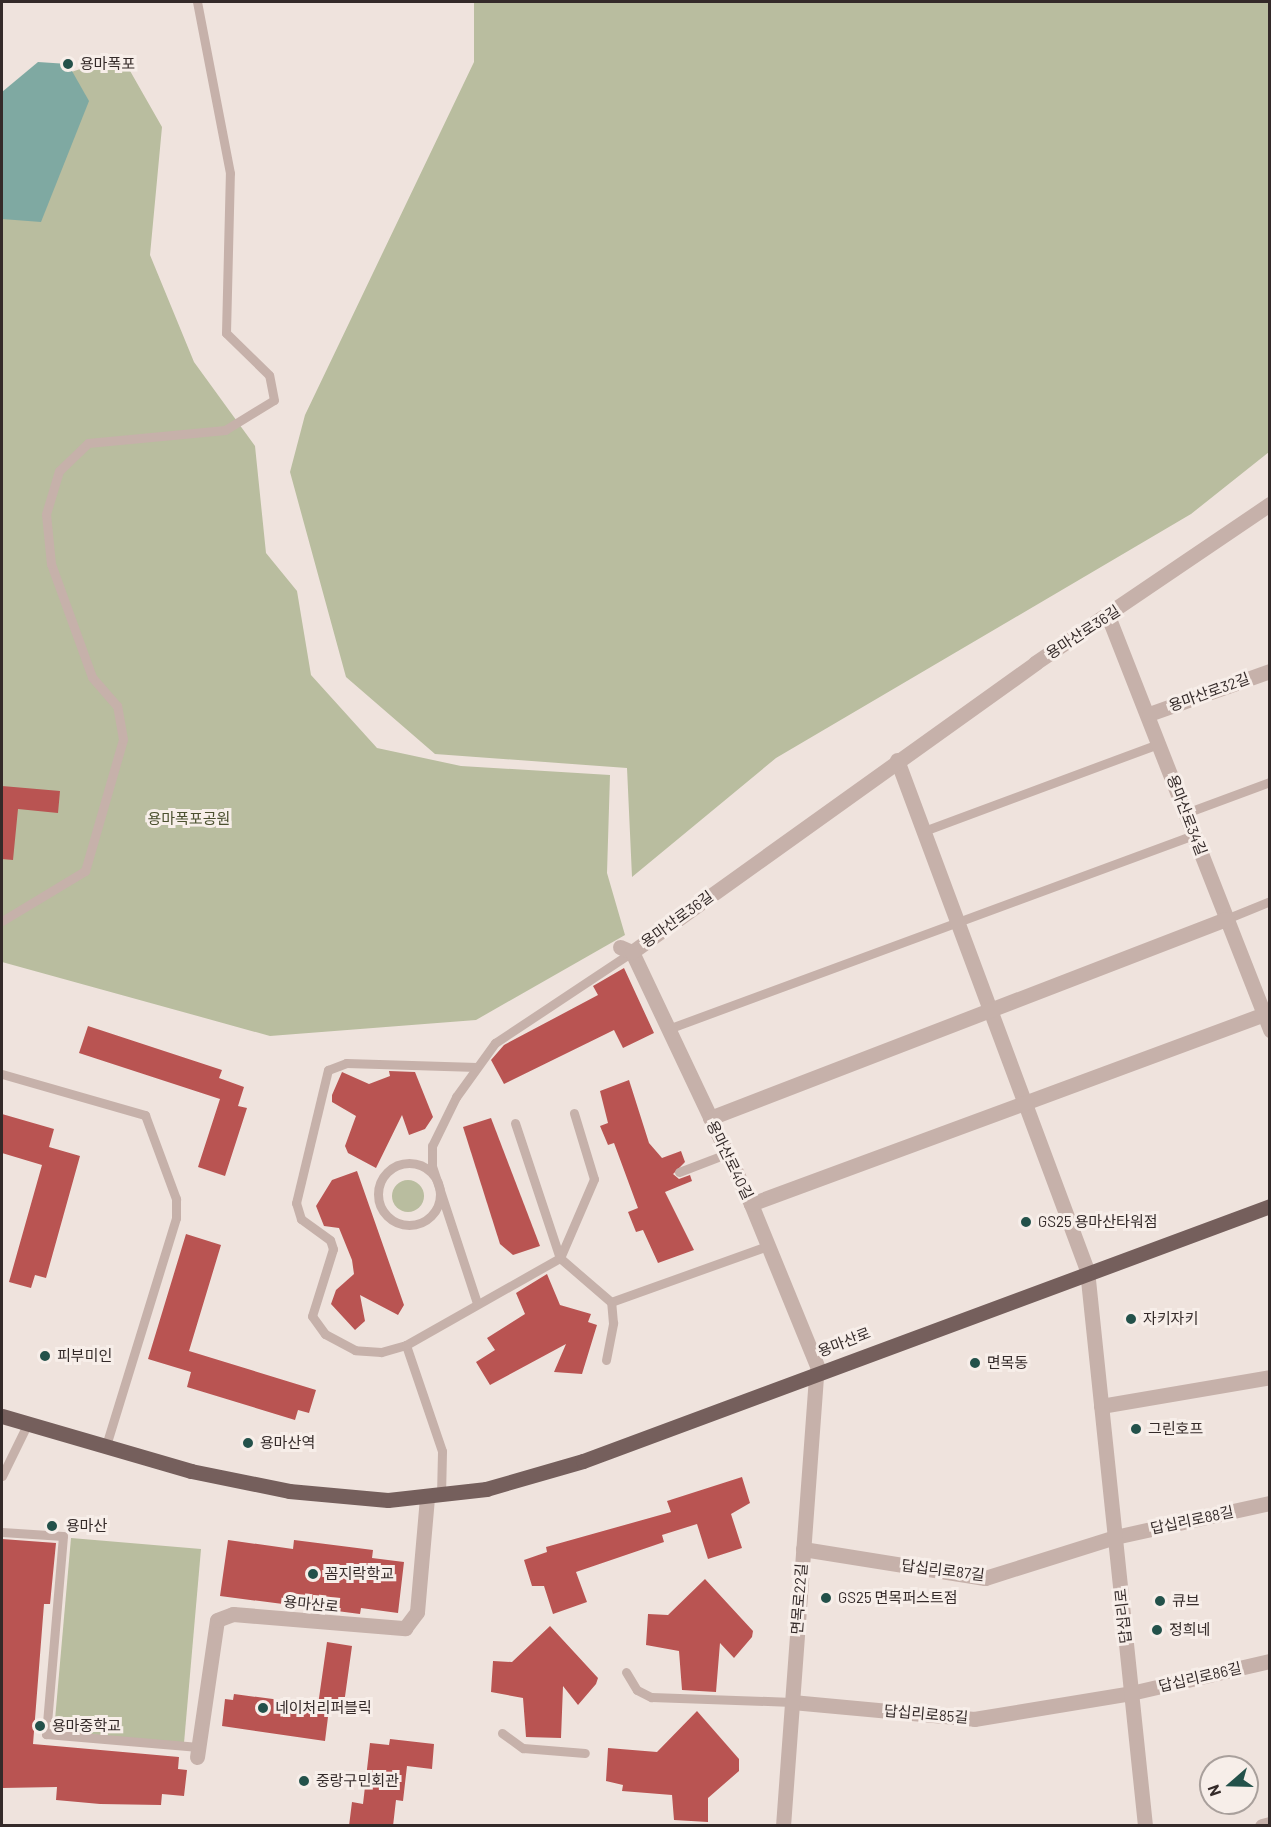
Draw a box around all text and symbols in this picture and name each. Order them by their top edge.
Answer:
place label: 용마폭포 [80,55,135,73]
marker: 용마폭포 [61,57,75,71]
street label: 용마산로36길 [1043,601,1123,663]
street label: 용마산로32길 [1166,669,1252,715]
street label: 용마산로34길 [1163,772,1211,858]
park label: 용마폭포공원 [148,810,230,828]
street label: 용마산로36길 [638,887,716,951]
street label: 용마산로40길 [703,1118,757,1202]
place label: GS25 용마산타워점 [1038,1213,1158,1231]
marker: GS25 용마산타워점 [1019,1215,1033,1229]
place label: 자키자키 [1143,1310,1198,1328]
marker: 자키자키 [1124,1312,1138,1326]
street label: 용마산로 [815,1324,873,1360]
place label: 피부미인 [57,1347,112,1365]
marker: 피부미인 [38,1349,52,1363]
place label: 면목동 [987,1354,1028,1372]
marker: 면목동 [968,1356,982,1370]
place label: 그린호프 [1148,1420,1203,1438]
marker: 그린호프 [1129,1422,1143,1436]
place label: 용마산역 [260,1434,315,1452]
marker: 용마산역 [241,1436,255,1450]
street label: 답십리로88길 [1149,1502,1235,1538]
marker: 용마산 [43,1517,61,1535]
place label: 용마산 [66,1517,107,1535]
street label: 답십리로87길 [900,1556,986,1584]
street label: 면목로22길 [788,1563,810,1635]
place label: 꼼지락학교 [325,1565,394,1583]
marker: 꼼지락학교 [306,1567,320,1581]
street label: 답십리로 [1111,1588,1135,1644]
place label: GS25 면목퍼스트점 [838,1589,958,1607]
marker: GS25 면목퍼스트점 [819,1591,833,1605]
street label: 용마산로 [283,1592,339,1616]
place label: 큐브 [1172,1592,1200,1610]
marker: 큐브 [1153,1594,1167,1608]
place label: 정희네 [1169,1621,1210,1639]
marker: 정희네 [1150,1623,1164,1637]
street label: 답십리로86길 [1157,1659,1243,1695]
place label: 네이처리퍼블릭 [275,1699,372,1717]
marker: 네이처리퍼블릭 [256,1701,270,1715]
street label: 답십리로85길 [883,1701,969,1727]
place label: 용마중학교 [52,1717,121,1735]
marker: 용마중학교 [33,1719,47,1733]
north arrow [1199,1755,1259,1815]
place label: 중랑구민회관 [316,1772,399,1790]
marker: 중랑구민회관 [297,1774,311,1788]
text: N [1203,1782,1224,1799]

